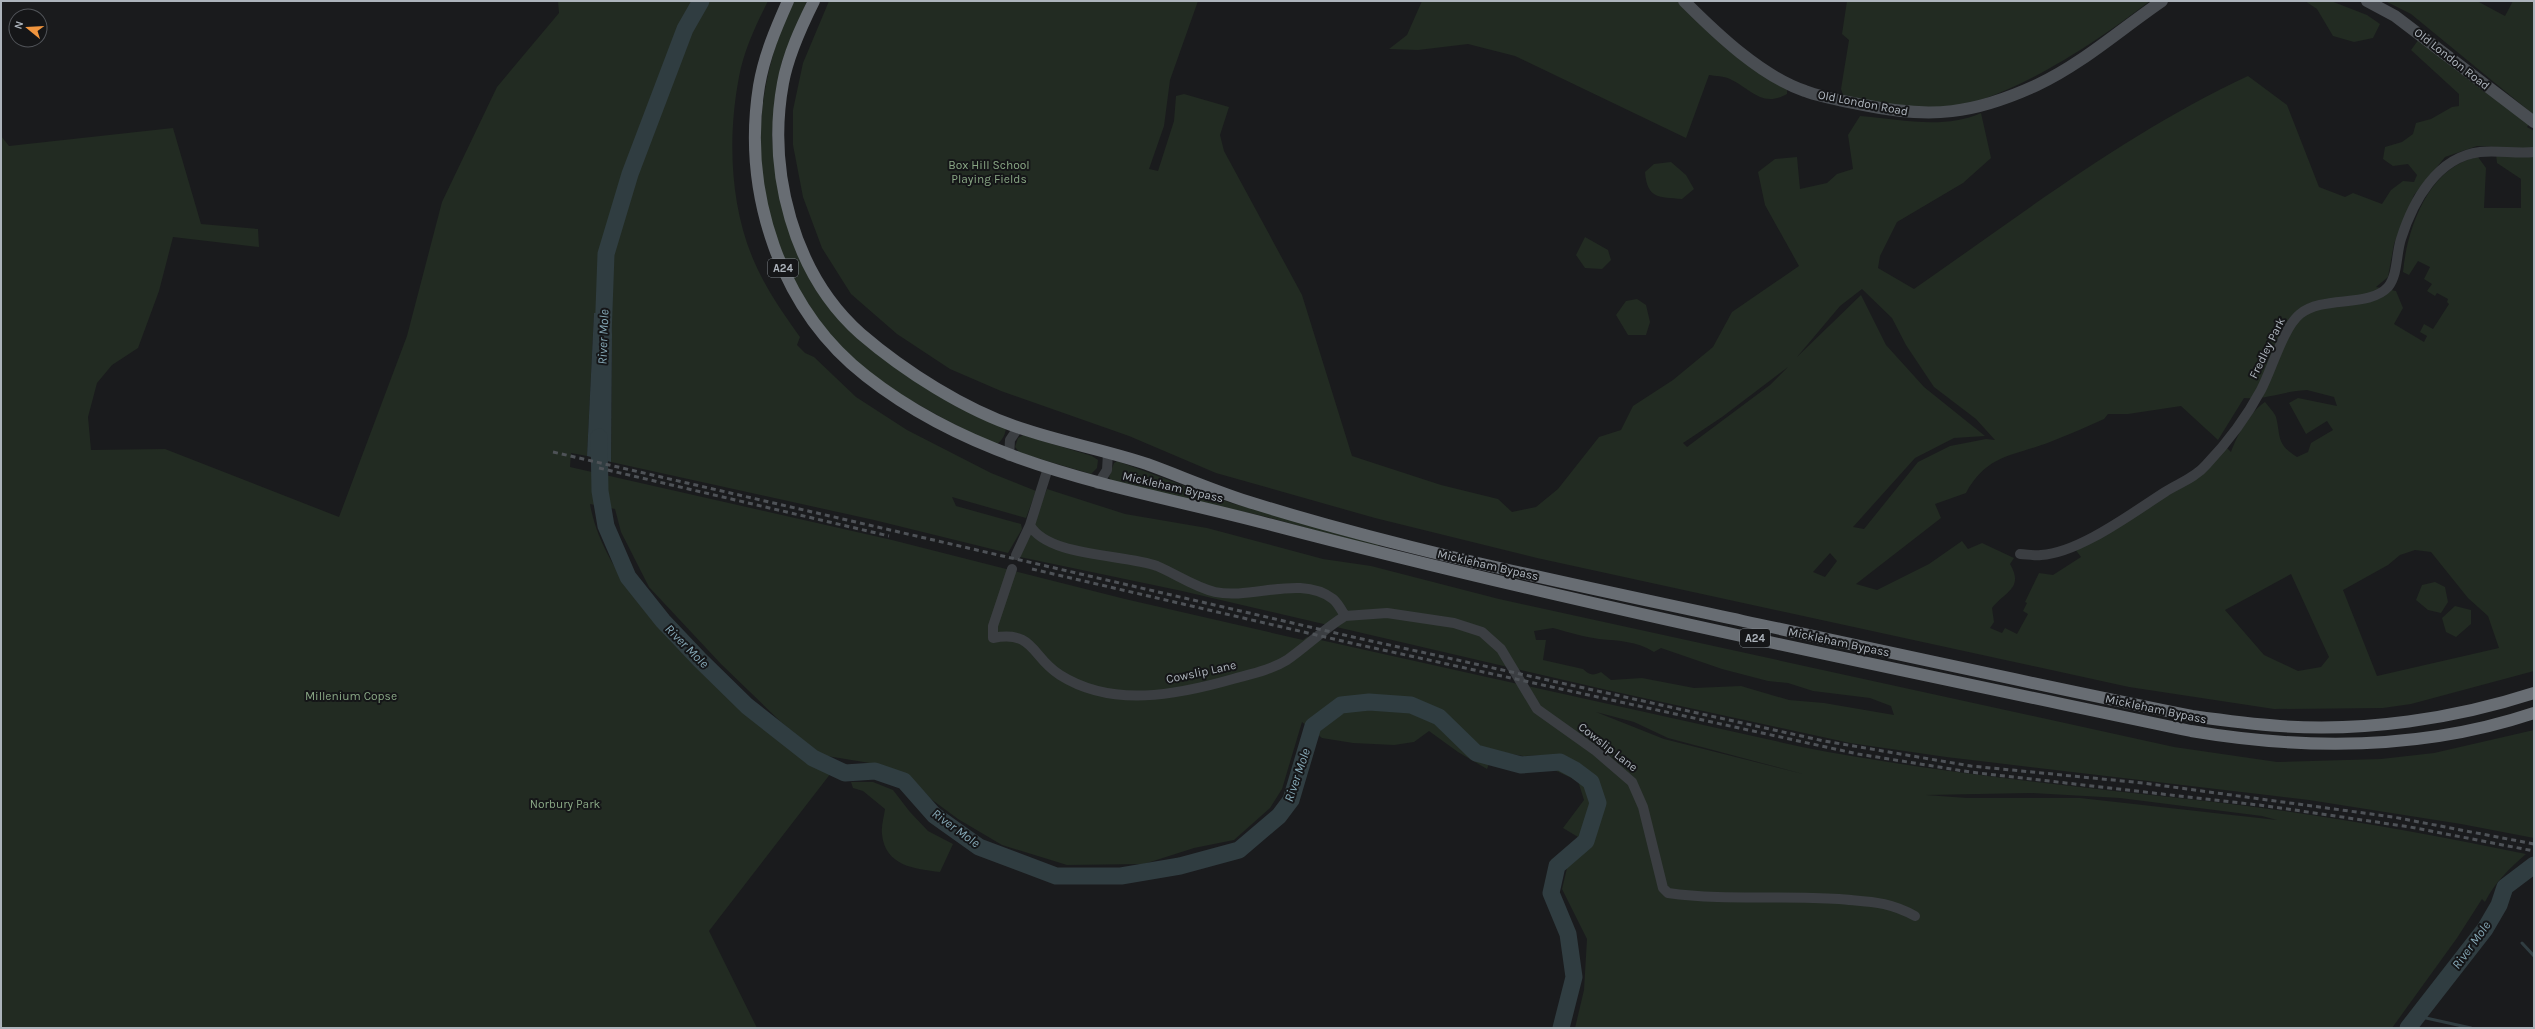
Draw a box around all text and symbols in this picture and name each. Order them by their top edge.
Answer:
north arrow [8,8,48,48]
text: N [12,19,26,31]
street label: Old London Road [2411,25,2493,93]
street label: Old London Road [1817,87,1909,119]
park label: Box Hill School Playing Fields [948,158,1030,186]
road number: A24 [768,259,798,277]
water label: River Mole [595,309,611,365]
street label: Fredley Park [2246,315,2288,381]
street label: Mickleham Bypass [1121,469,1225,505]
street label: Mickleham Bypass [1436,547,1540,583]
water label: River Mole [662,621,712,671]
street label: Mickleham Bypass [1787,624,1891,660]
road number: A24 [1740,629,1770,647]
street label: Cowslip Lane [1165,658,1237,686]
park label: Millenium Copse [305,689,397,703]
street label: Mickleham Bypass [2104,691,2208,727]
street label: Cowslip Lane [1576,720,1640,774]
water label: River Mole [1281,746,1313,804]
park label: Norbury Park [530,797,601,811]
water label: River Mole [929,806,983,850]
water label: River Mole [2449,918,2493,972]

